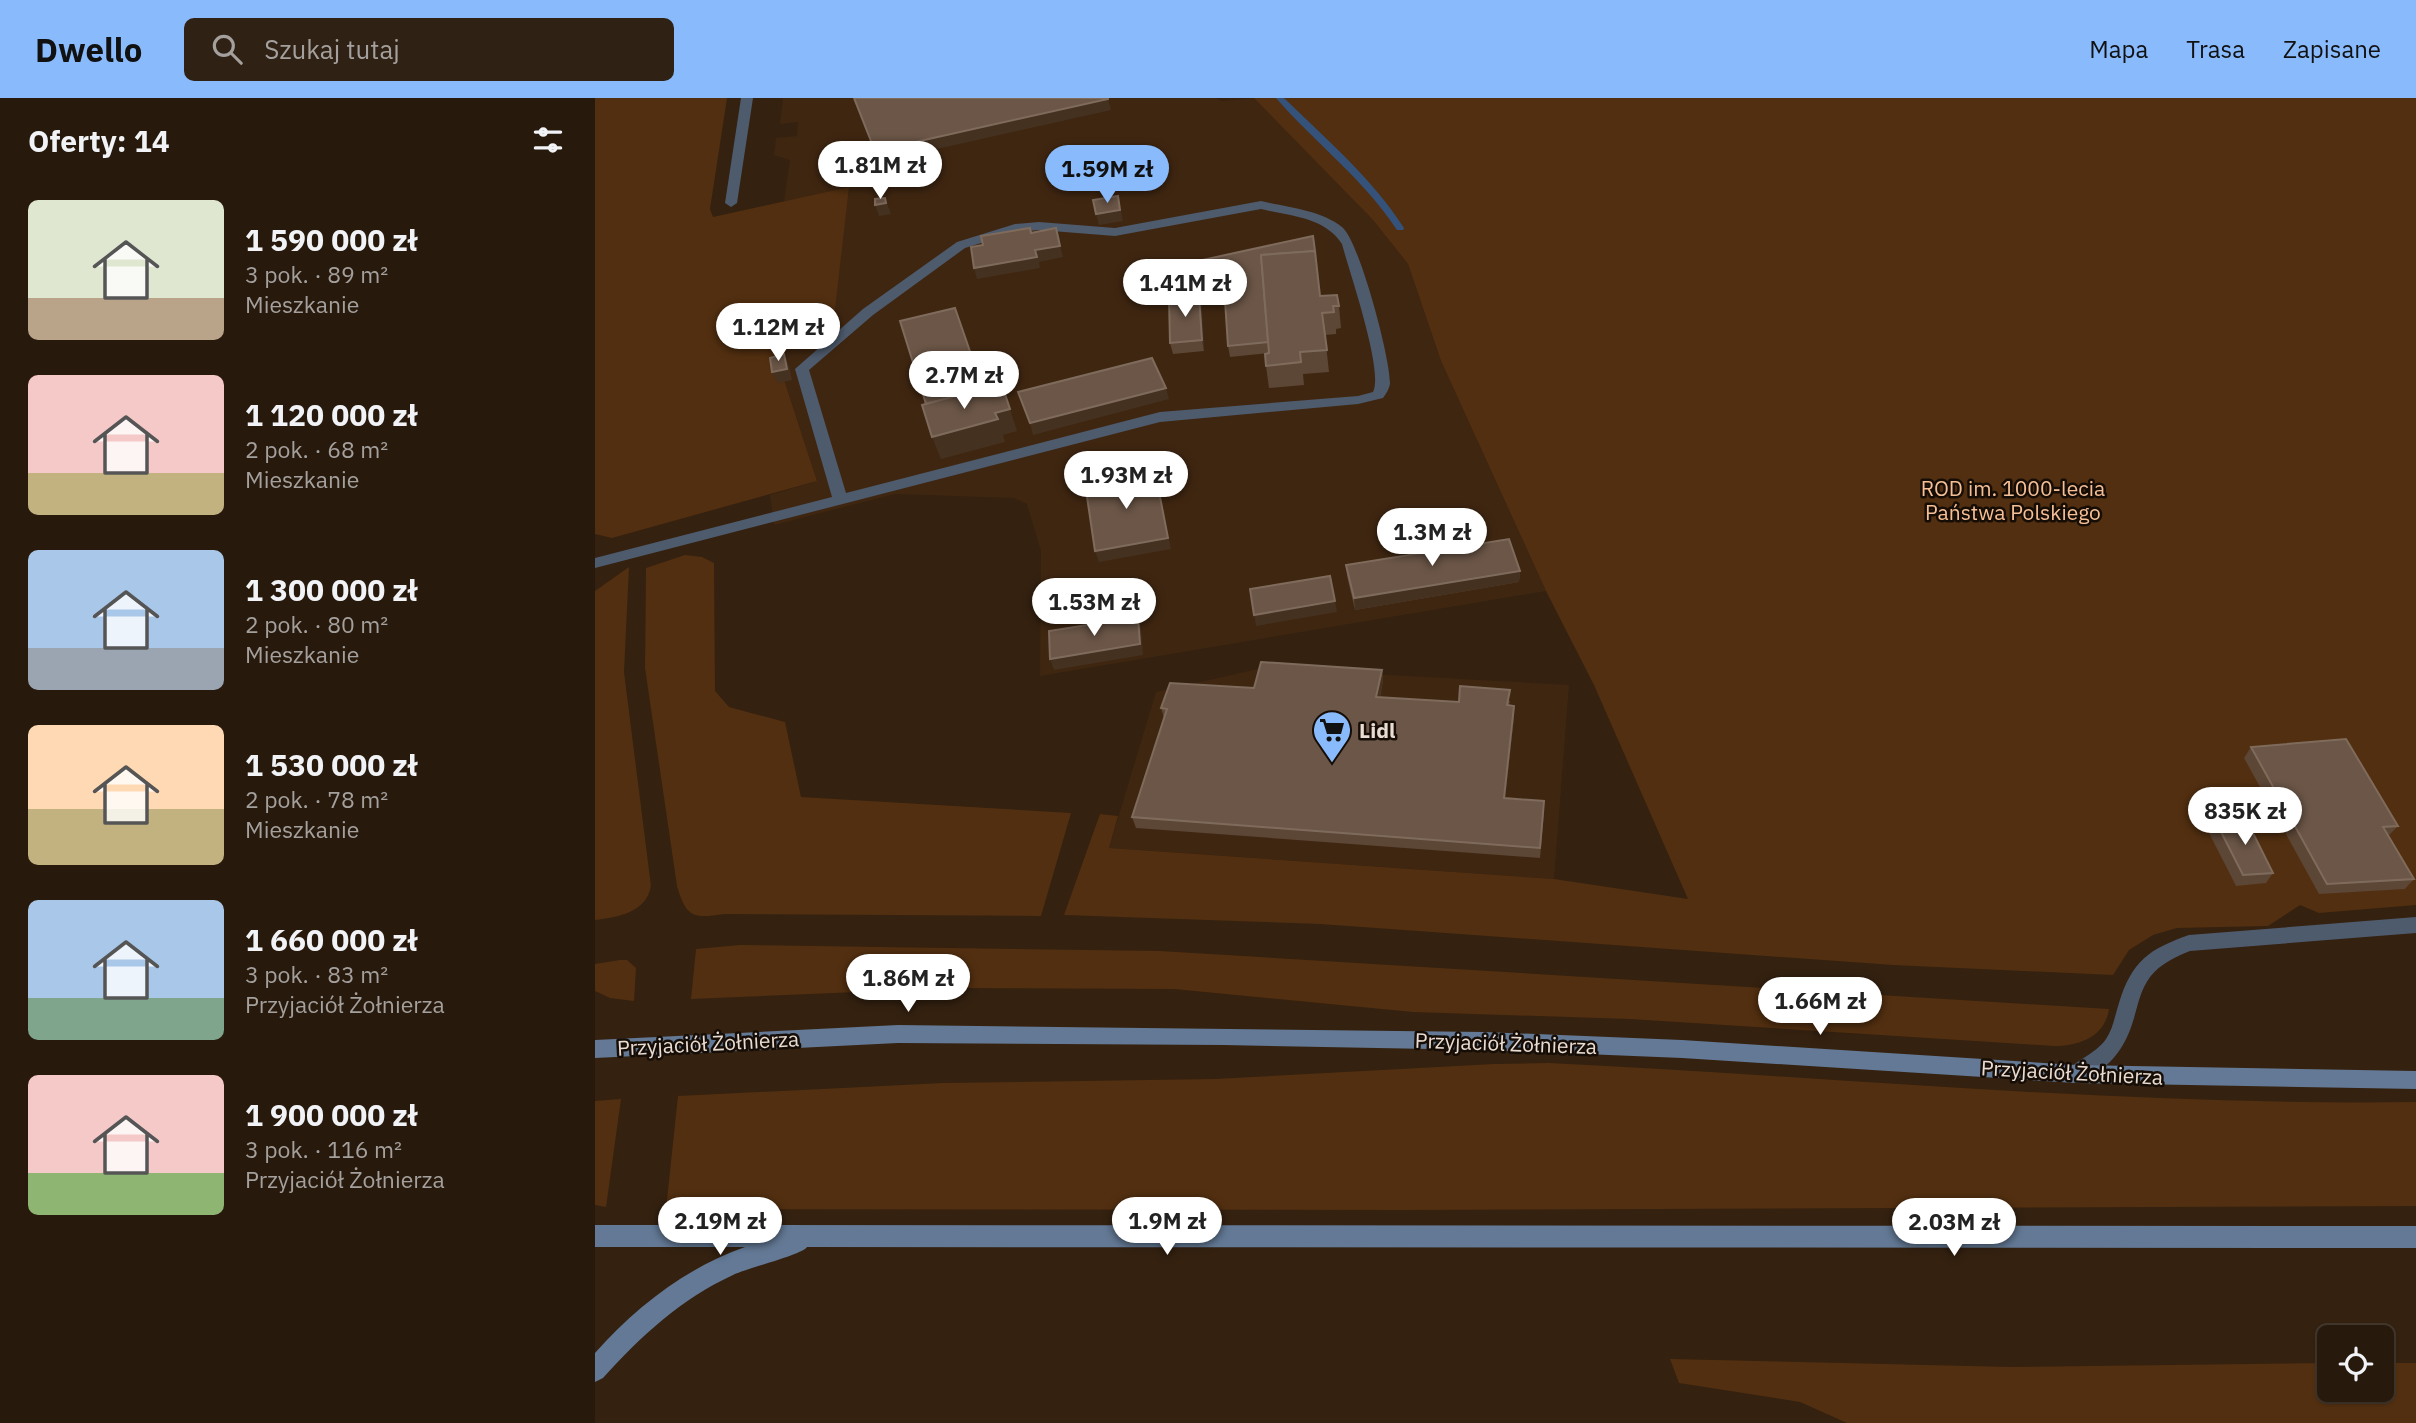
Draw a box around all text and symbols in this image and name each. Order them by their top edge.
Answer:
search box [184,18,674,81]
text: Dwello [35,28,142,71]
icon: search [208,30,246,68]
text: Szukaj tutaj [264,32,400,66]
text: Mapa [2089,33,2148,65]
text: Trasa [2186,33,2245,65]
text: Zapisane [2283,33,2381,65]
text: Oferty: 14 [28,121,170,160]
icon: filters [529,121,567,159]
pin: 1.81M zł [808,141,952,201]
pin: 1.59M zł [1035,146,1179,205]
text: 1.81M zł [834,149,926,179]
text: 1.59M zł [1061,153,1153,183]
text: 1 590 000 zł [245,220,417,259]
icon: home [84,228,168,312]
text: 3 pok. · 89 m² [245,259,388,289]
pin: 1.41M zł [1113,260,1257,319]
text: 1.41M zł [1139,267,1231,297]
text: Mieszkanie [245,289,359,319]
pin: 1.12M zł [706,303,850,363]
text: 1.12M zł [732,311,824,341]
pin: 2.7M zł [899,352,1029,411]
text: 2.7M zł [925,359,1003,389]
text: 1 120 000 zł [245,395,417,434]
icon: home [84,403,168,487]
text: 2 pok. · 68 m² [245,434,388,464]
pin: 1.93M zł [1054,452,1198,511]
text: 1.93M zł [1080,459,1172,489]
text: Mieszkanie [245,464,359,494]
park label: ROD im. 1000-lecia Państwa Polskiego [1921,474,2105,526]
pin: 1.3M zł [1367,508,1497,568]
text: 1.3M zł [1393,516,1471,546]
text: 1 300 000 zł [245,570,417,609]
icon: home [84,578,168,662]
pin: 1.53M zł [1022,578,1166,638]
text: 1.53M zł [1048,586,1140,616]
text: 2 pok. · 80 m² [245,609,388,639]
text: Mieszkanie [245,639,359,669]
supermarket icon: Lidl [1311,709,1353,764]
place label: Lidl [1359,716,1395,744]
text: 1 530 000 zł [245,745,417,784]
icon: home [84,753,168,837]
text: 2 pok. · 78 m² [245,784,388,814]
pin: 835K zł [2180,788,2310,847]
text: 835K zł [2204,795,2286,825]
text: Mieszkanie [245,814,359,844]
text: 1 660 000 zł [245,920,417,959]
icon: home [84,928,168,1012]
pin: 1.86M zł [836,954,980,1014]
text: 3 pok. · 83 m² [245,959,388,989]
text: 1.86M zł [862,962,954,992]
pin: 1.66M zł [1748,978,1892,1037]
text: 1.66M zł [1774,985,1866,1015]
text: Przyjaciół Żołnierza [245,989,445,1019]
street label: Przyjaciół Żołnierza [616,1024,800,1062]
street label: Przyjaciół Żołnierza [1414,1026,1598,1060]
street label: Przyjaciół Żołnierza [1980,1053,2164,1091]
text: 1 900 000 zł [245,1095,417,1134]
icon: home [84,1103,168,1187]
text: 3 pok. · 116 m² [245,1134,402,1164]
text: Przyjaciół Żołnierza [245,1164,445,1194]
pin: 2.19M zł [648,1198,792,1257]
pin: 1.9M zł [1102,1198,1232,1257]
pin: 2.03M zł [1882,1198,2026,1258]
text: 2.19M zł [674,1205,766,1235]
text: 1.9M zł [1128,1205,1206,1235]
text: 2.03M zł [1908,1206,2000,1236]
map controls [2317,1325,2394,1402]
button: locate [2317,1325,2394,1402]

